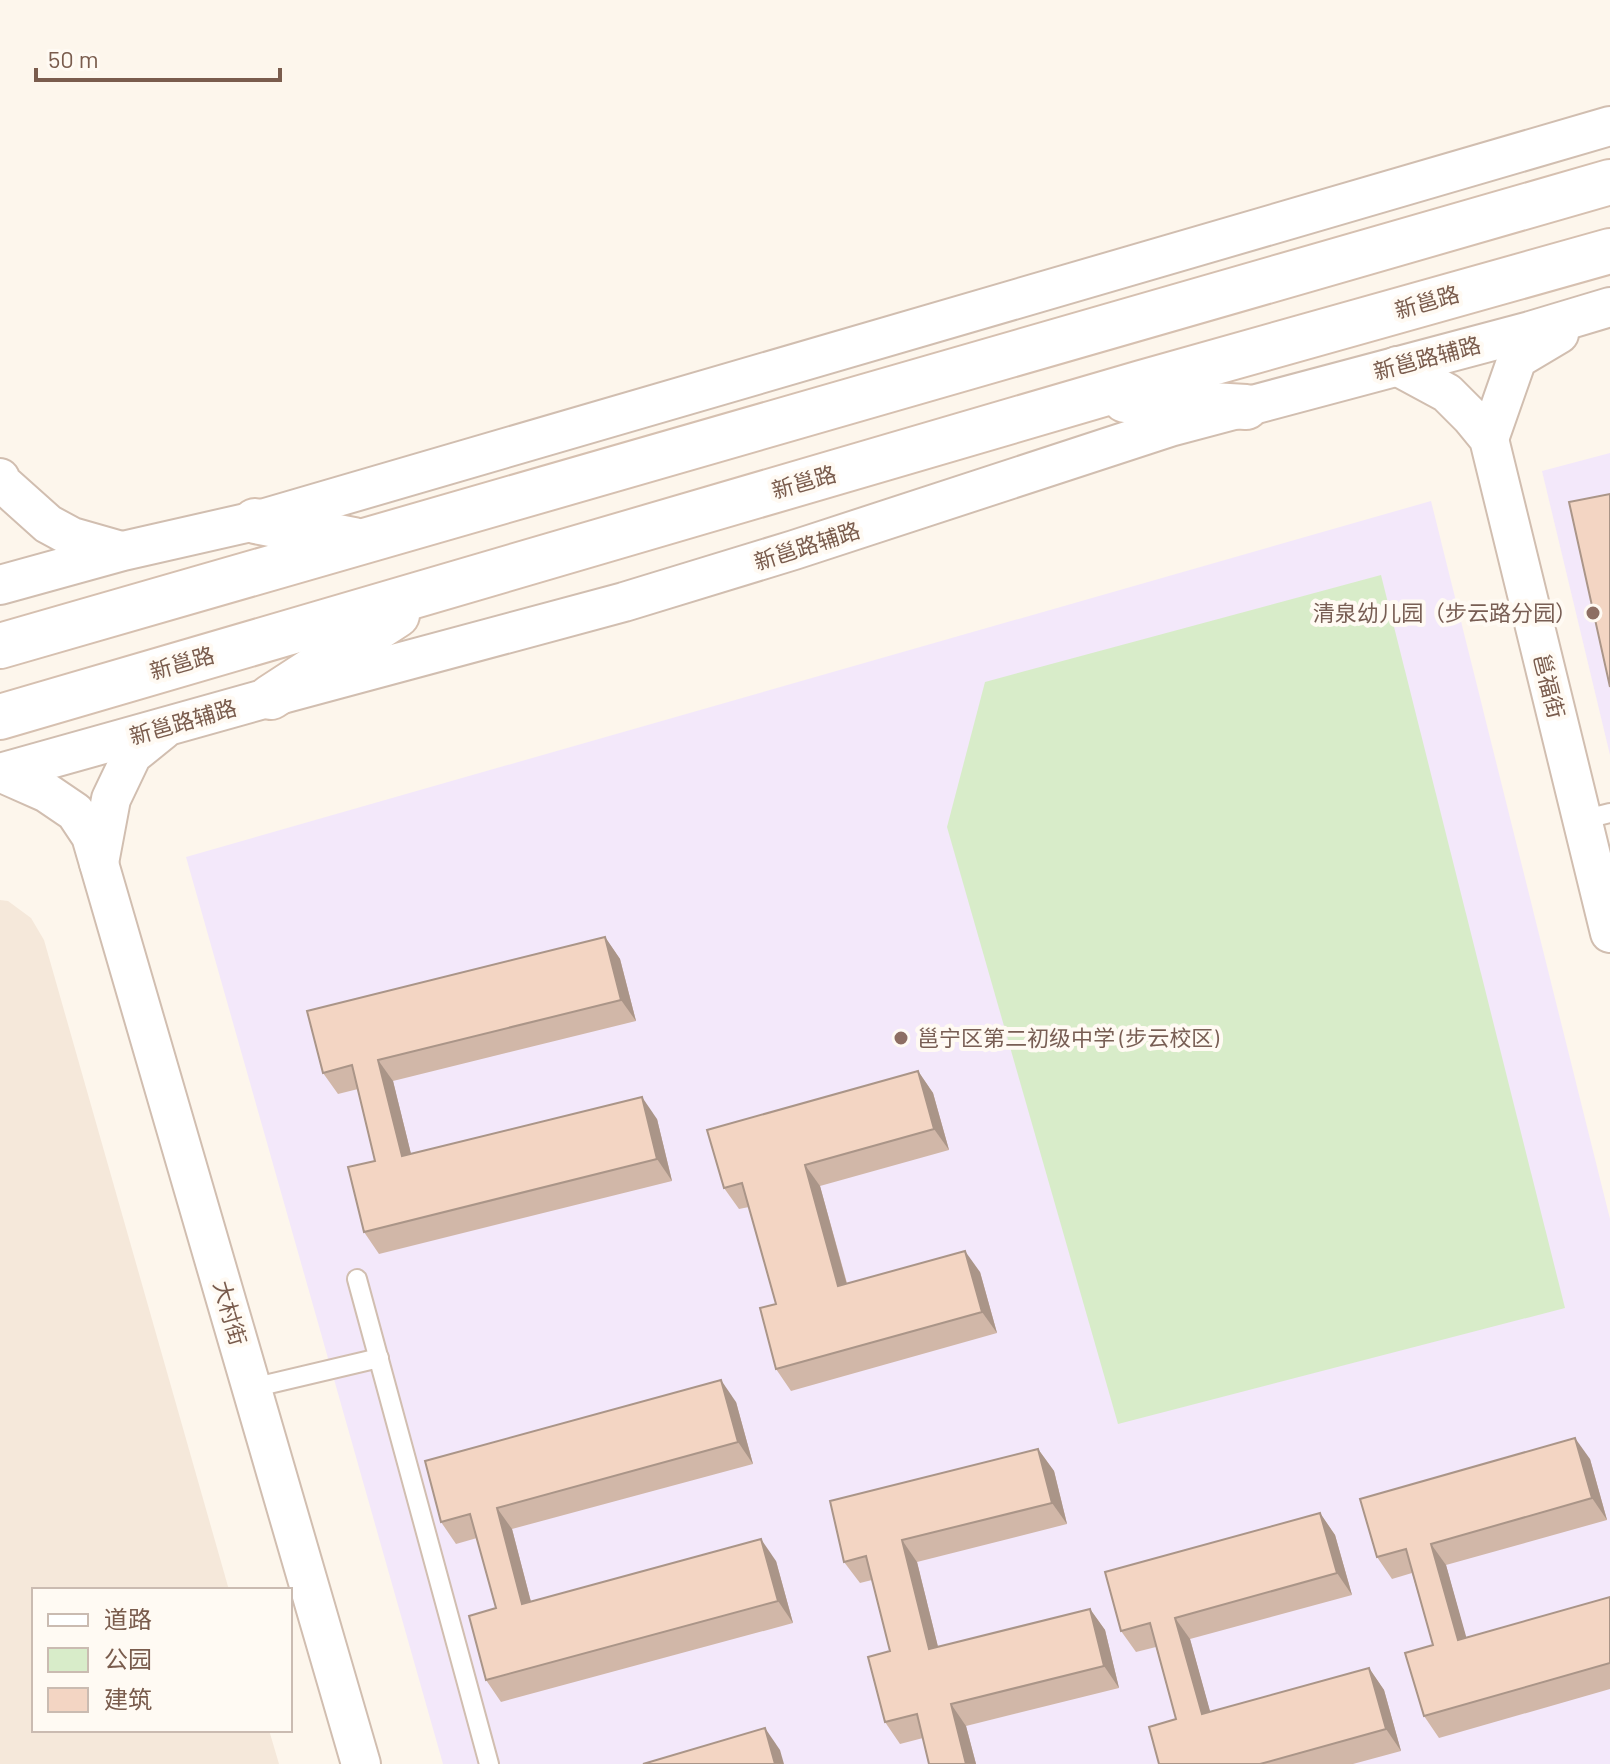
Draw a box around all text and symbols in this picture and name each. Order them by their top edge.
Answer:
scale bar [36,32,280,82]
text: 50 m [48,44,99,73]
street label: 新邕路 [1391,279,1462,323]
street label: 新邕路辅路 [1370,330,1483,384]
street label: 新邕路 [768,459,839,503]
street label: 新邕路辅路 [750,516,863,574]
place label: 清泉幼儿园（步云路分园） [1313,599,1577,625]
marker: 清泉幼儿园（步云路分园） [1584,604,1602,622]
street label: 新邕路 [146,640,217,684]
street label: 邕福街 [1529,651,1571,721]
street label: 新邕路辅路 [126,693,239,749]
place label: 邕宁区第二初级中学 (步云校区) [917,1024,1219,1050]
marker: 邕宁区第二初级中学 (步云校区) [892,1029,910,1047]
street label: 大村街 [209,1277,253,1348]
legend [32,1588,292,1732]
text: 道路 [104,1604,152,1633]
text: 公园 [104,1644,152,1673]
text: 建筑 [104,1684,152,1713]

